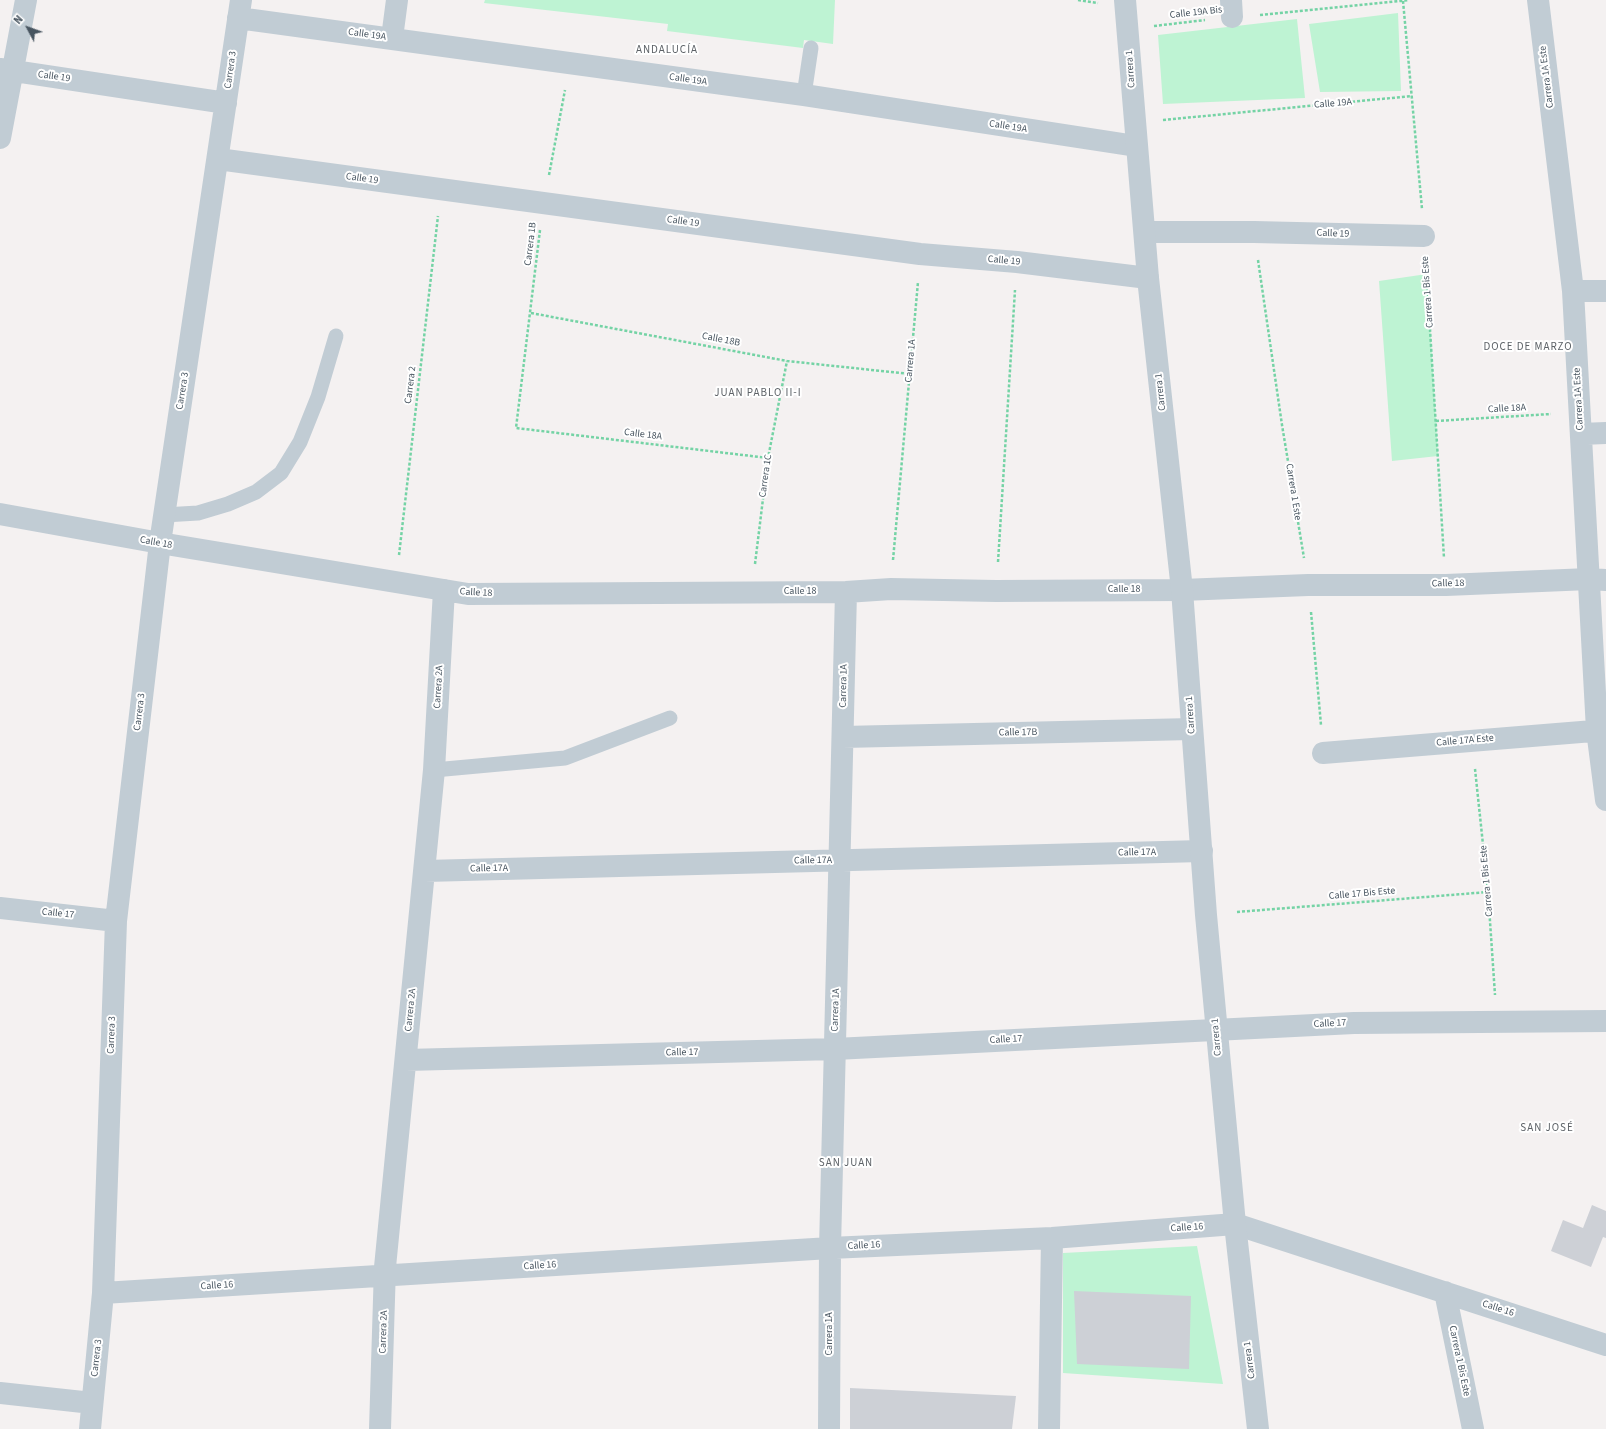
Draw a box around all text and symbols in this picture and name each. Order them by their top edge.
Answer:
street label: Calle 19A Bis [1169,4,1223,22]
north arrow [8,8,48,48]
text: N [10,12,27,27]
street label: Calle 19A [347,26,387,44]
district label: ANDALUCÍA [636,44,698,58]
street label: Carrera 1A Este [1537,45,1557,109]
street label: Carrera 3 [222,50,240,90]
street label: Carrera 1 [1124,50,1138,88]
street label: Calle 19 [37,69,71,85]
street label: Calle 19A [668,71,708,89]
street label: Calle 19A [1313,96,1353,112]
street label: Calle 19A [988,118,1028,136]
street label: Calle 19 [345,171,379,187]
street label: Calle 19 [666,214,700,230]
street label: Carrera 1B [522,222,540,266]
street label: Calle 19 [1316,227,1350,241]
street label: Calle 19 [987,254,1021,268]
street label: Carrera 1 Bis Este [1420,256,1436,328]
street label: Calle 18B [701,330,741,350]
street label: Carrera 1A [903,339,919,383]
district label: DOCE DE MARZO [1483,341,1573,355]
street label: Carrera 2 [403,366,419,404]
street label: Carrera 1A Este [1571,367,1587,431]
street label: Carrera 3 [174,371,192,411]
street label: Carrera 1 [1153,373,1169,411]
district label: JUAN PABLO II-I [714,387,802,401]
street label: Calle 18A [1488,402,1526,416]
street label: Calle 18A [623,427,663,443]
street label: Carrera 1C [757,454,775,498]
street label: Carrera 1 Este [1283,463,1303,521]
street label: Calle 18 [139,534,173,552]
street label: Calle 18 [1432,578,1464,590]
street label: Calle 18 [1108,584,1140,596]
street label: Calle 18 [459,586,493,600]
street label: Calle 18 [784,586,816,598]
street label: Carrera 1A [838,664,850,708]
street label: Carrera 2A [432,665,446,709]
street label: Carrera 3 [132,693,148,731]
street label: Carrera 1 [1184,696,1198,734]
street label: Calle 17B [999,727,1037,739]
street label: Calle 17A Este [1436,733,1494,749]
street label: Carrera 1 Bis Este [1478,845,1496,917]
street label: Calle 17A [1118,847,1156,859]
street label: Calle 17A [794,855,832,867]
street label: Calle 17A [470,863,508,875]
street label: Calle 17 Bis Este [1328,885,1396,903]
street label: Calle 17 [41,906,75,922]
street label: Carrera 2A [403,988,419,1032]
street label: Carrera 1A [829,988,843,1032]
street label: Carrera 3 [105,1016,119,1054]
street label: Calle 17 [1313,1017,1347,1031]
street label: Carrera 1 [1209,1018,1225,1056]
street label: Calle 17 [989,1033,1023,1047]
street label: Calle 17 [666,1047,698,1059]
district label: SAN JOSÉ [1520,1122,1574,1136]
district label: SAN JUAN [819,1157,873,1171]
street label: Calle 16 [1170,1221,1204,1235]
street label: Calle 16 [847,1239,881,1253]
street label: Calle 16 [523,1259,557,1273]
street label: Calle 16 [200,1279,234,1293]
street label: Calle 16 [1481,1298,1515,1320]
street label: Carrera 2A [377,1310,391,1354]
street label: Carrera 1A [824,1312,836,1356]
street label: Carrera 1 Bis Este [1446,1325,1472,1397]
street label: Carrera 3 [89,1339,105,1377]
street label: Carrera 1 [1242,1341,1258,1379]

